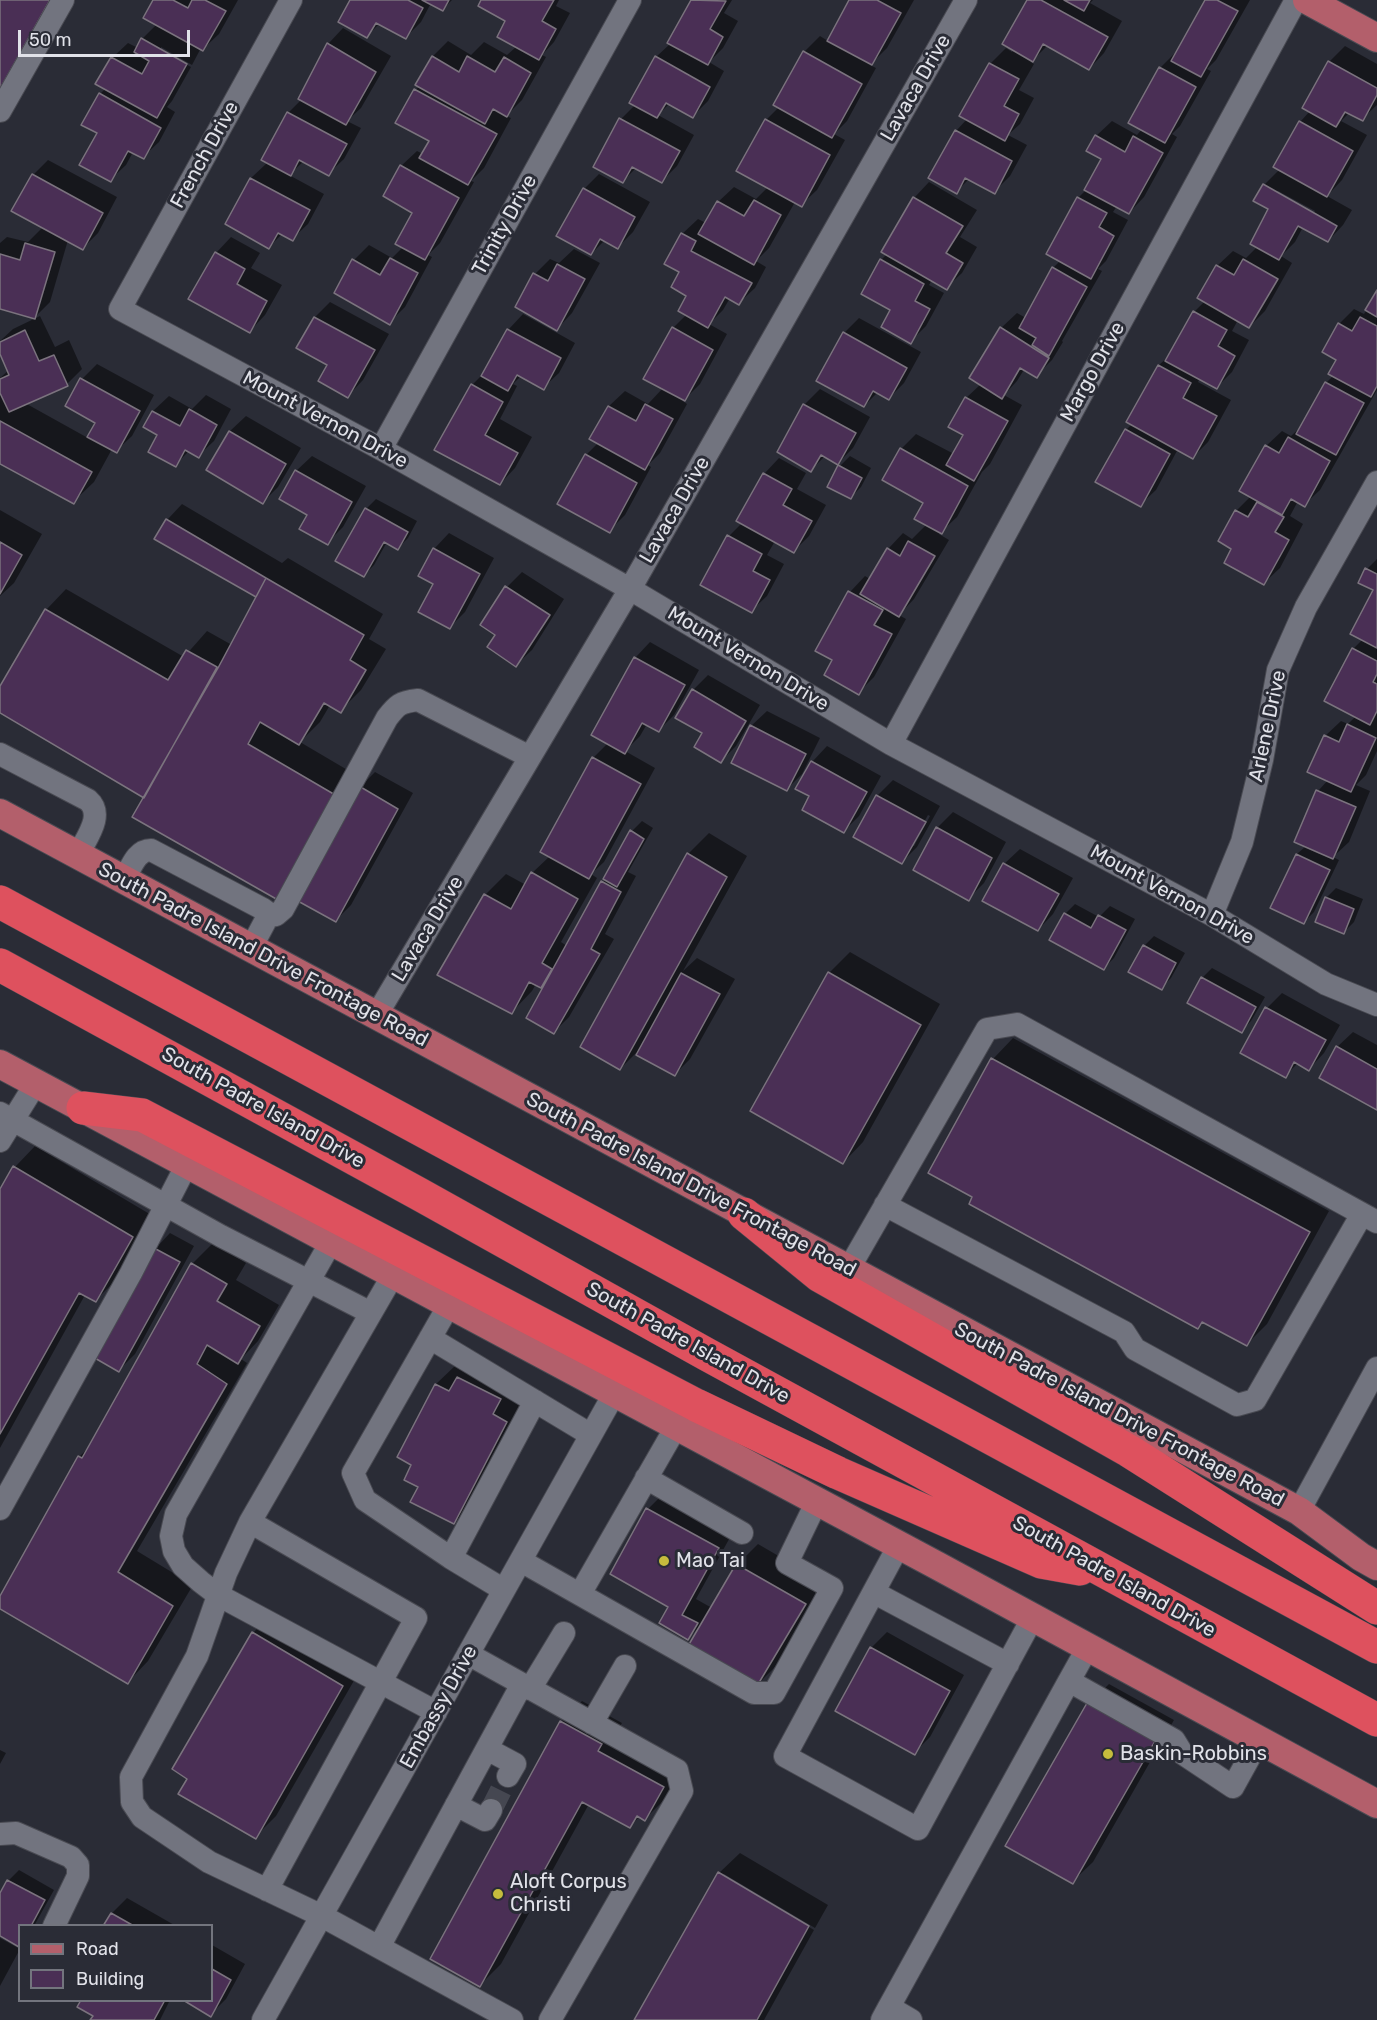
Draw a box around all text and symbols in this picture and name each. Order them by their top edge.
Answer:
scale bar [21,18,194,56]
text: 50 m [29,29,72,51]
street label: Lavaca Drive [876,31,956,145]
street label: French Drive [166,97,244,213]
street label: Trinity Drive [468,171,542,279]
street label: Margo Drive [1056,318,1130,426]
street label: Mount Vernon Drive [238,366,412,474]
street label: Lavaca Drive [635,453,715,567]
street label: Mount Vernon Drive [663,601,833,717]
street label: Arlene Drive [1244,668,1292,784]
street label: Mount Vernon Drive [1086,840,1258,950]
street label: South Padre Island Drive Frontage Road [94,858,432,1052]
street label: Lavaca Drive [387,872,469,986]
street label: South Padre Island Drive [157,1042,369,1174]
street label: South Padre Island Drive Frontage Road [522,1088,860,1282]
street label: South Padre Island Drive [582,1277,794,1409]
street label: South Padre Island Drive Frontage Road [950,1318,1288,1512]
street label: South Padre Island Drive [1008,1511,1220,1643]
place label: Mao Tai [676,1549,745,1573]
marker: Mao Tai [657,1554,671,1568]
street label: Embassy Drive [395,1641,483,1773]
place label: Baskin-Robbins [1120,1742,1267,1766]
marker: Baskin-Robbins [1101,1747,1115,1761]
place label: Aloft Corpus Christi [510,1870,627,1917]
marker: Aloft Corpus Christi [491,1887,505,1901]
legend [18,1924,213,2002]
text: Road [76,1938,119,1960]
text: Building [76,1968,144,1990]

